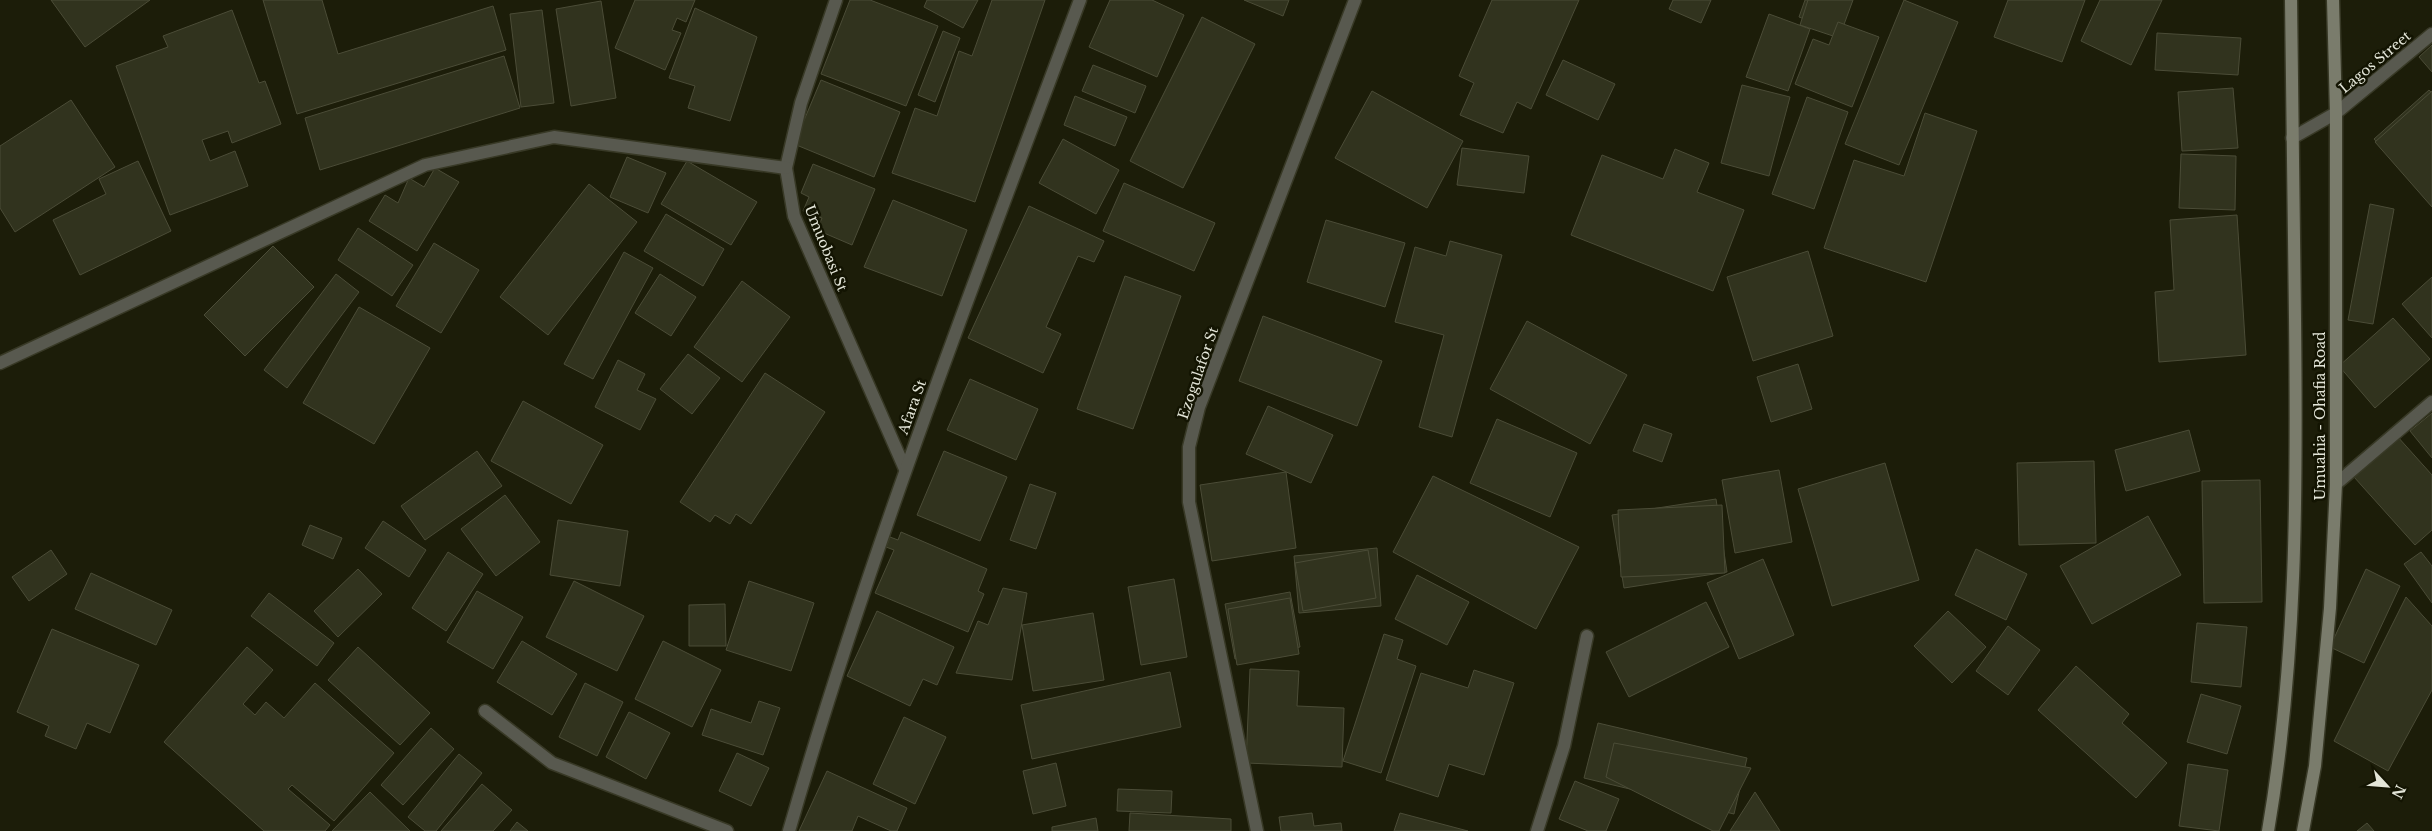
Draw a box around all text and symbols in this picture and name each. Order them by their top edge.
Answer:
street label: Lagos Street [2336,26,2415,97]
street label: Umuobasi St [801,202,852,294]
street label: Ezogulafor St [1174,324,1222,422]
street label: Umuahia - Ohafia Road [2311,331,2329,500]
street label: Afara St [893,377,930,438]
north arrow [2362,761,2412,811]
text: N [2388,782,2410,802]

